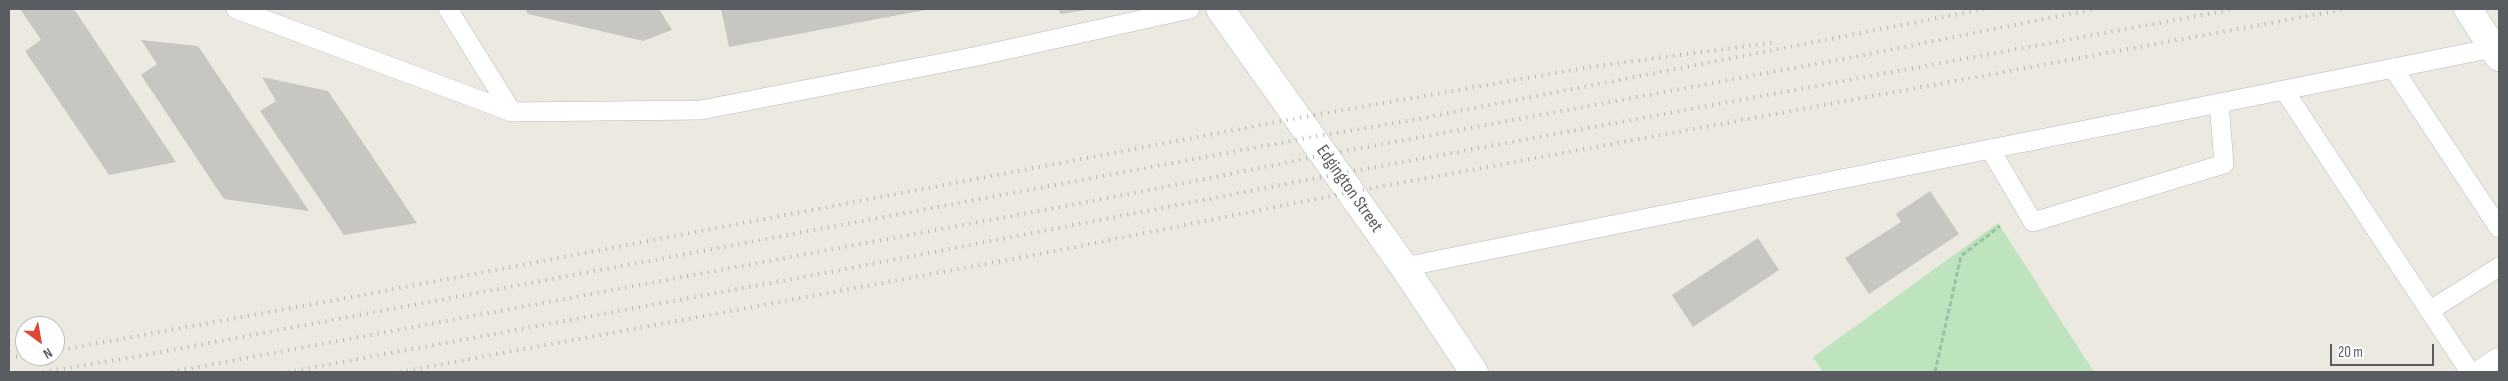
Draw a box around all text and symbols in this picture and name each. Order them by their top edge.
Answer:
street label: Edgington Street [1311,141,1387,237]
north arrow [15,316,65,366]
scale bar [2333,334,2437,366]
text: 20 m [2338,343,2363,362]
text: N [40,344,55,362]

